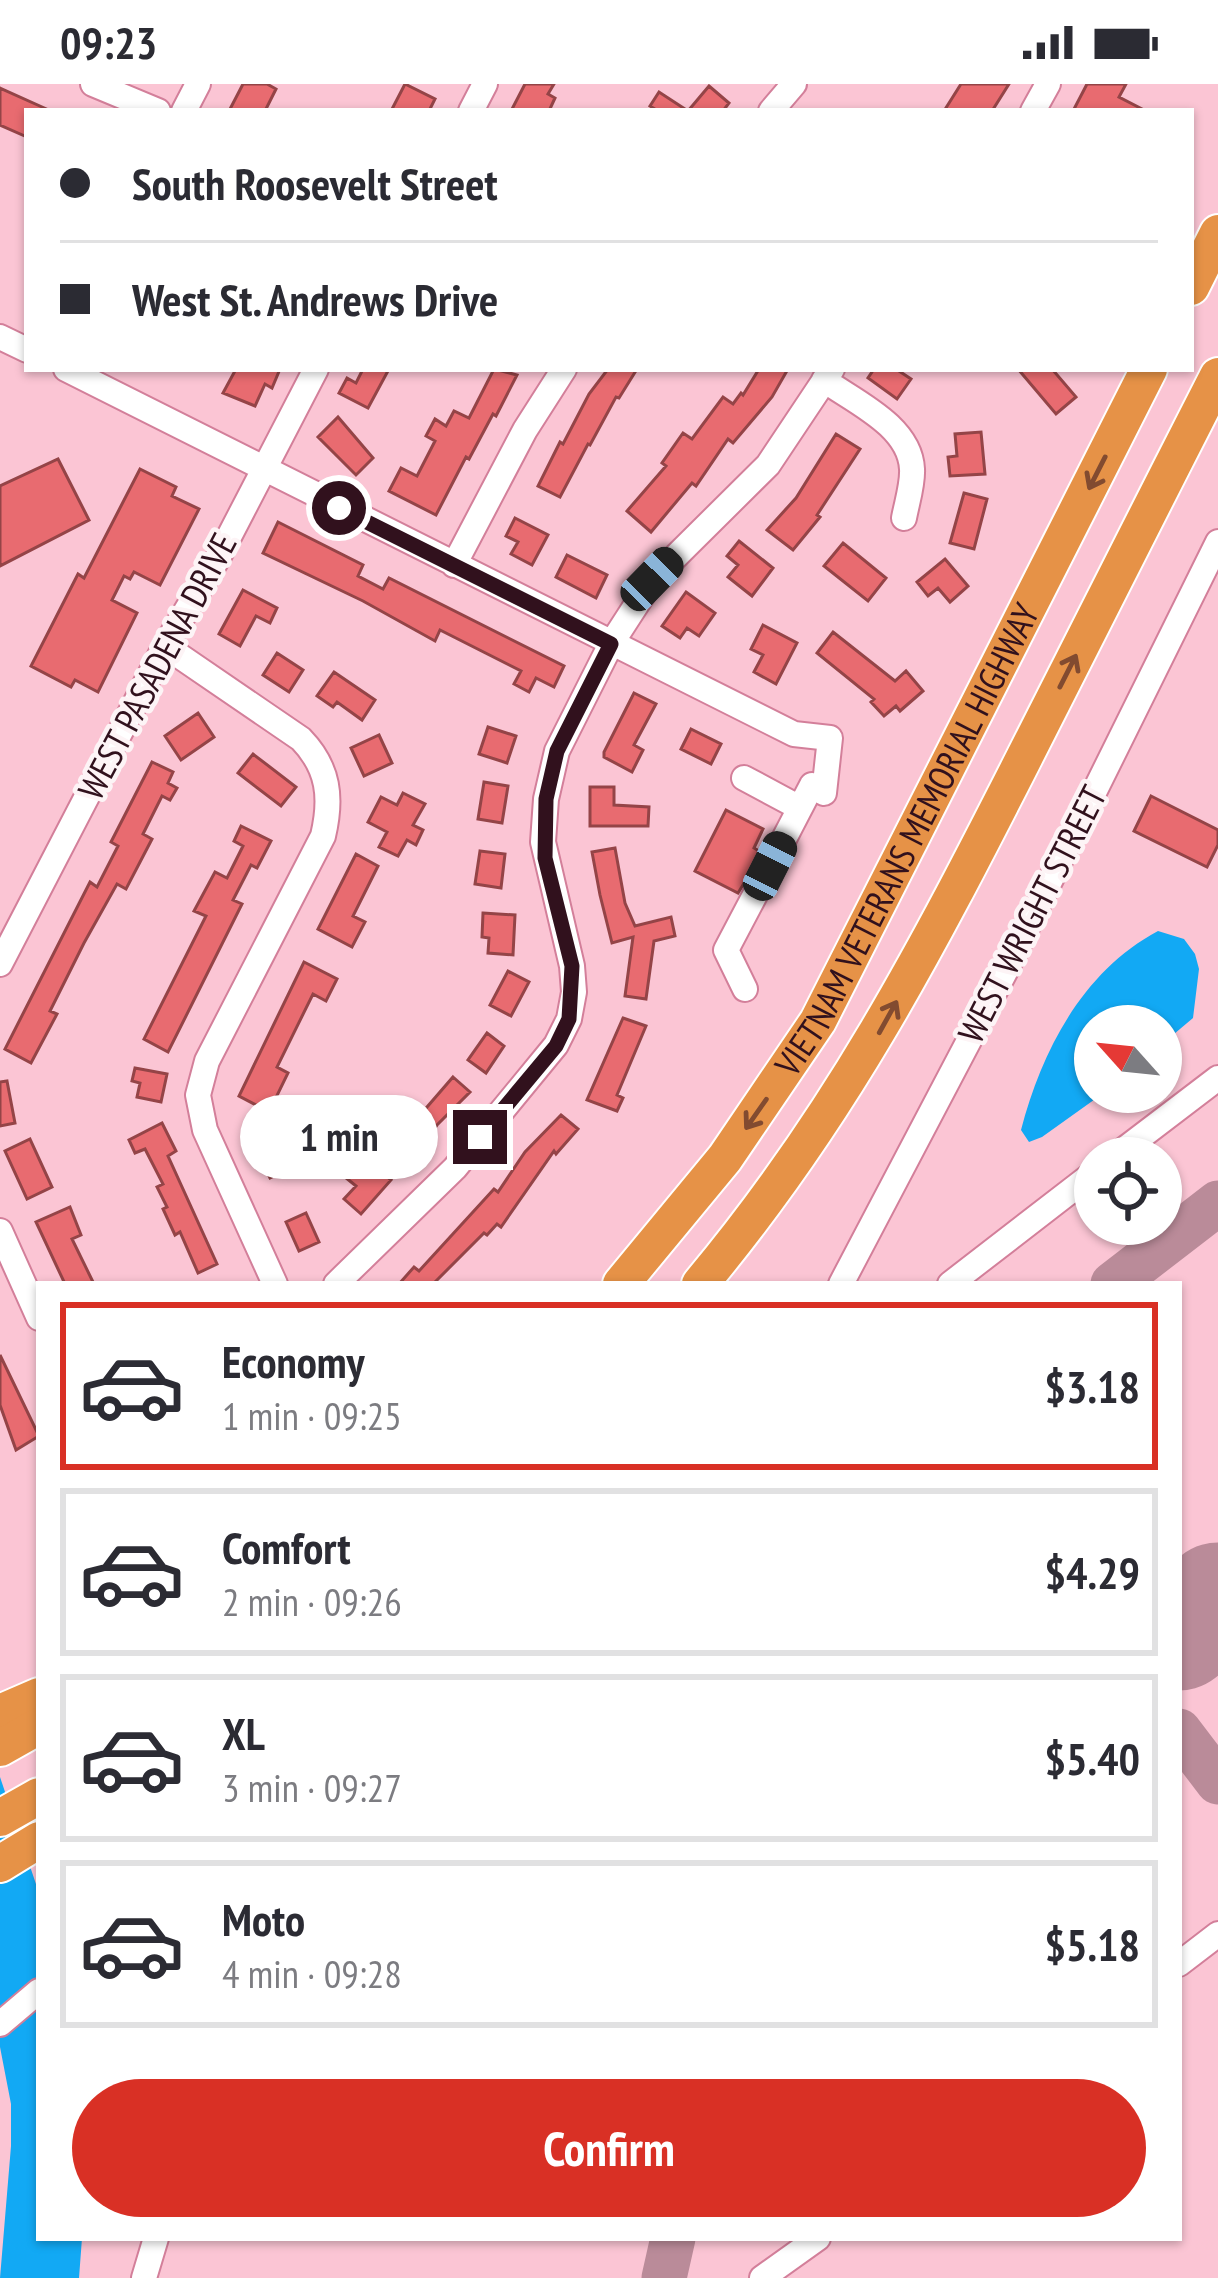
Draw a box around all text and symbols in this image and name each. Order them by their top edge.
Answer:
text: 09:23 [60,13,157,71]
text: South Roosevelt Street [132,154,498,212]
text: West St. Andrews Drive [132,270,498,328]
one-way arrow [1084,455,1107,491]
route start [312,481,366,535]
street label: WEST PASADENA DRIVE [66,524,247,807]
car [614,541,690,617]
street label: VIETNAM VETERANS MEMORIAL HIGHWAY [763,595,1049,1086]
one-way arrow [1057,654,1080,690]
street label: WEST WRIGHT STREET [947,777,1117,1050]
car [738,826,802,906]
one-way arrow [877,1001,900,1036]
north arrow [1074,1005,1182,1113]
map controls [1074,1005,1182,1245]
callout: 1 min [240,1095,438,1179]
one-way arrow [744,1096,769,1130]
route end [453,1110,507,1164]
text: 1 min [300,1111,378,1162]
button: locate [1074,1137,1182,1245]
icon: car [78,1332,186,1440]
text: Economy [222,1332,365,1390]
text: $3.18 [1044,1357,1140,1415]
text: 1 min · 09:25 [222,1390,402,1441]
icon: car [78,1518,186,1626]
text: Comfort [222,1518,351,1576]
text: $4.29 [1044,1543,1140,1601]
text: 2 min · 09:26 [222,1576,402,1627]
icon: car [78,1704,186,1812]
text: XL [222,1704,265,1762]
text: $5.40 [1044,1729,1140,1787]
text: 3 min · 09:27 [222,1762,402,1813]
icon: car [78,1890,186,1998]
text: Moto [222,1890,305,1948]
text: $5.18 [1044,1915,1140,1973]
text: 4 min · 09:28 [222,1948,402,1999]
button: Confirm [72,2079,1146,2217]

